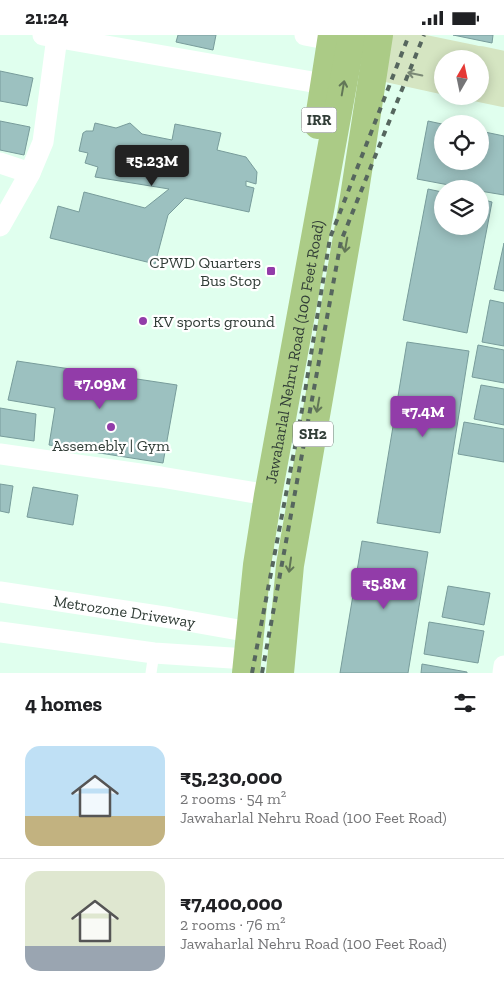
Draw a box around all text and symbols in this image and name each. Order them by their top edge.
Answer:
text: 21:24 [25,6,69,29]
north arrow [434,50,489,105]
map controls [434,50,489,235]
one-way arrow [407,69,423,78]
one-way arrow [338,80,348,96]
road number: IRR [302,107,336,133]
button: locate [434,115,489,170]
pin: ₹5.23M [111,145,193,187]
text: ₹5.23M [126,151,178,170]
button: layers [434,180,489,235]
street label: Jawaharlal Nehru Road (100 Feet Road) [261,219,327,485]
one-way arrow [340,236,350,252]
place label: CPWD Quarters Bus Stop [149,253,261,290]
marker: CPWD Quarters Bus Stop [265,265,277,277]
place label: KV sports ground [153,312,275,331]
marker: KV sports ground [137,315,149,327]
pin: ₹7.09M [59,367,141,410]
text: ₹7.09M [74,374,126,393]
pin: ₹7.4M [388,395,458,438]
one-way arrow [312,396,322,412]
text: ₹7.4M [401,402,445,421]
marker: Assemebly | Gym [105,421,117,433]
road number: SH2 [293,421,333,447]
place label: Assemebly | Gym [52,436,170,455]
one-way arrow [285,557,295,573]
pin: ₹5.8M [349,567,419,610]
text: ₹5.8M [362,574,406,593]
street label: Metrozone Driveway [52,591,198,632]
icon: filters [451,689,479,717]
text: 4 homes [25,691,102,716]
text: ₹5,230,000 [180,764,282,789]
icon: home [65,766,125,826]
text: 2 rooms · 54 m² [180,789,286,808]
text: Jawaharlal Nehru Road (100 Feet Road) [180,808,447,827]
text: ₹7,400,000 [180,890,283,915]
icon: home [65,891,125,951]
text: 2 rooms · 76 m² [180,915,286,934]
text: Jawaharlal Nehru Road (100 Feet Road) [180,934,447,953]

